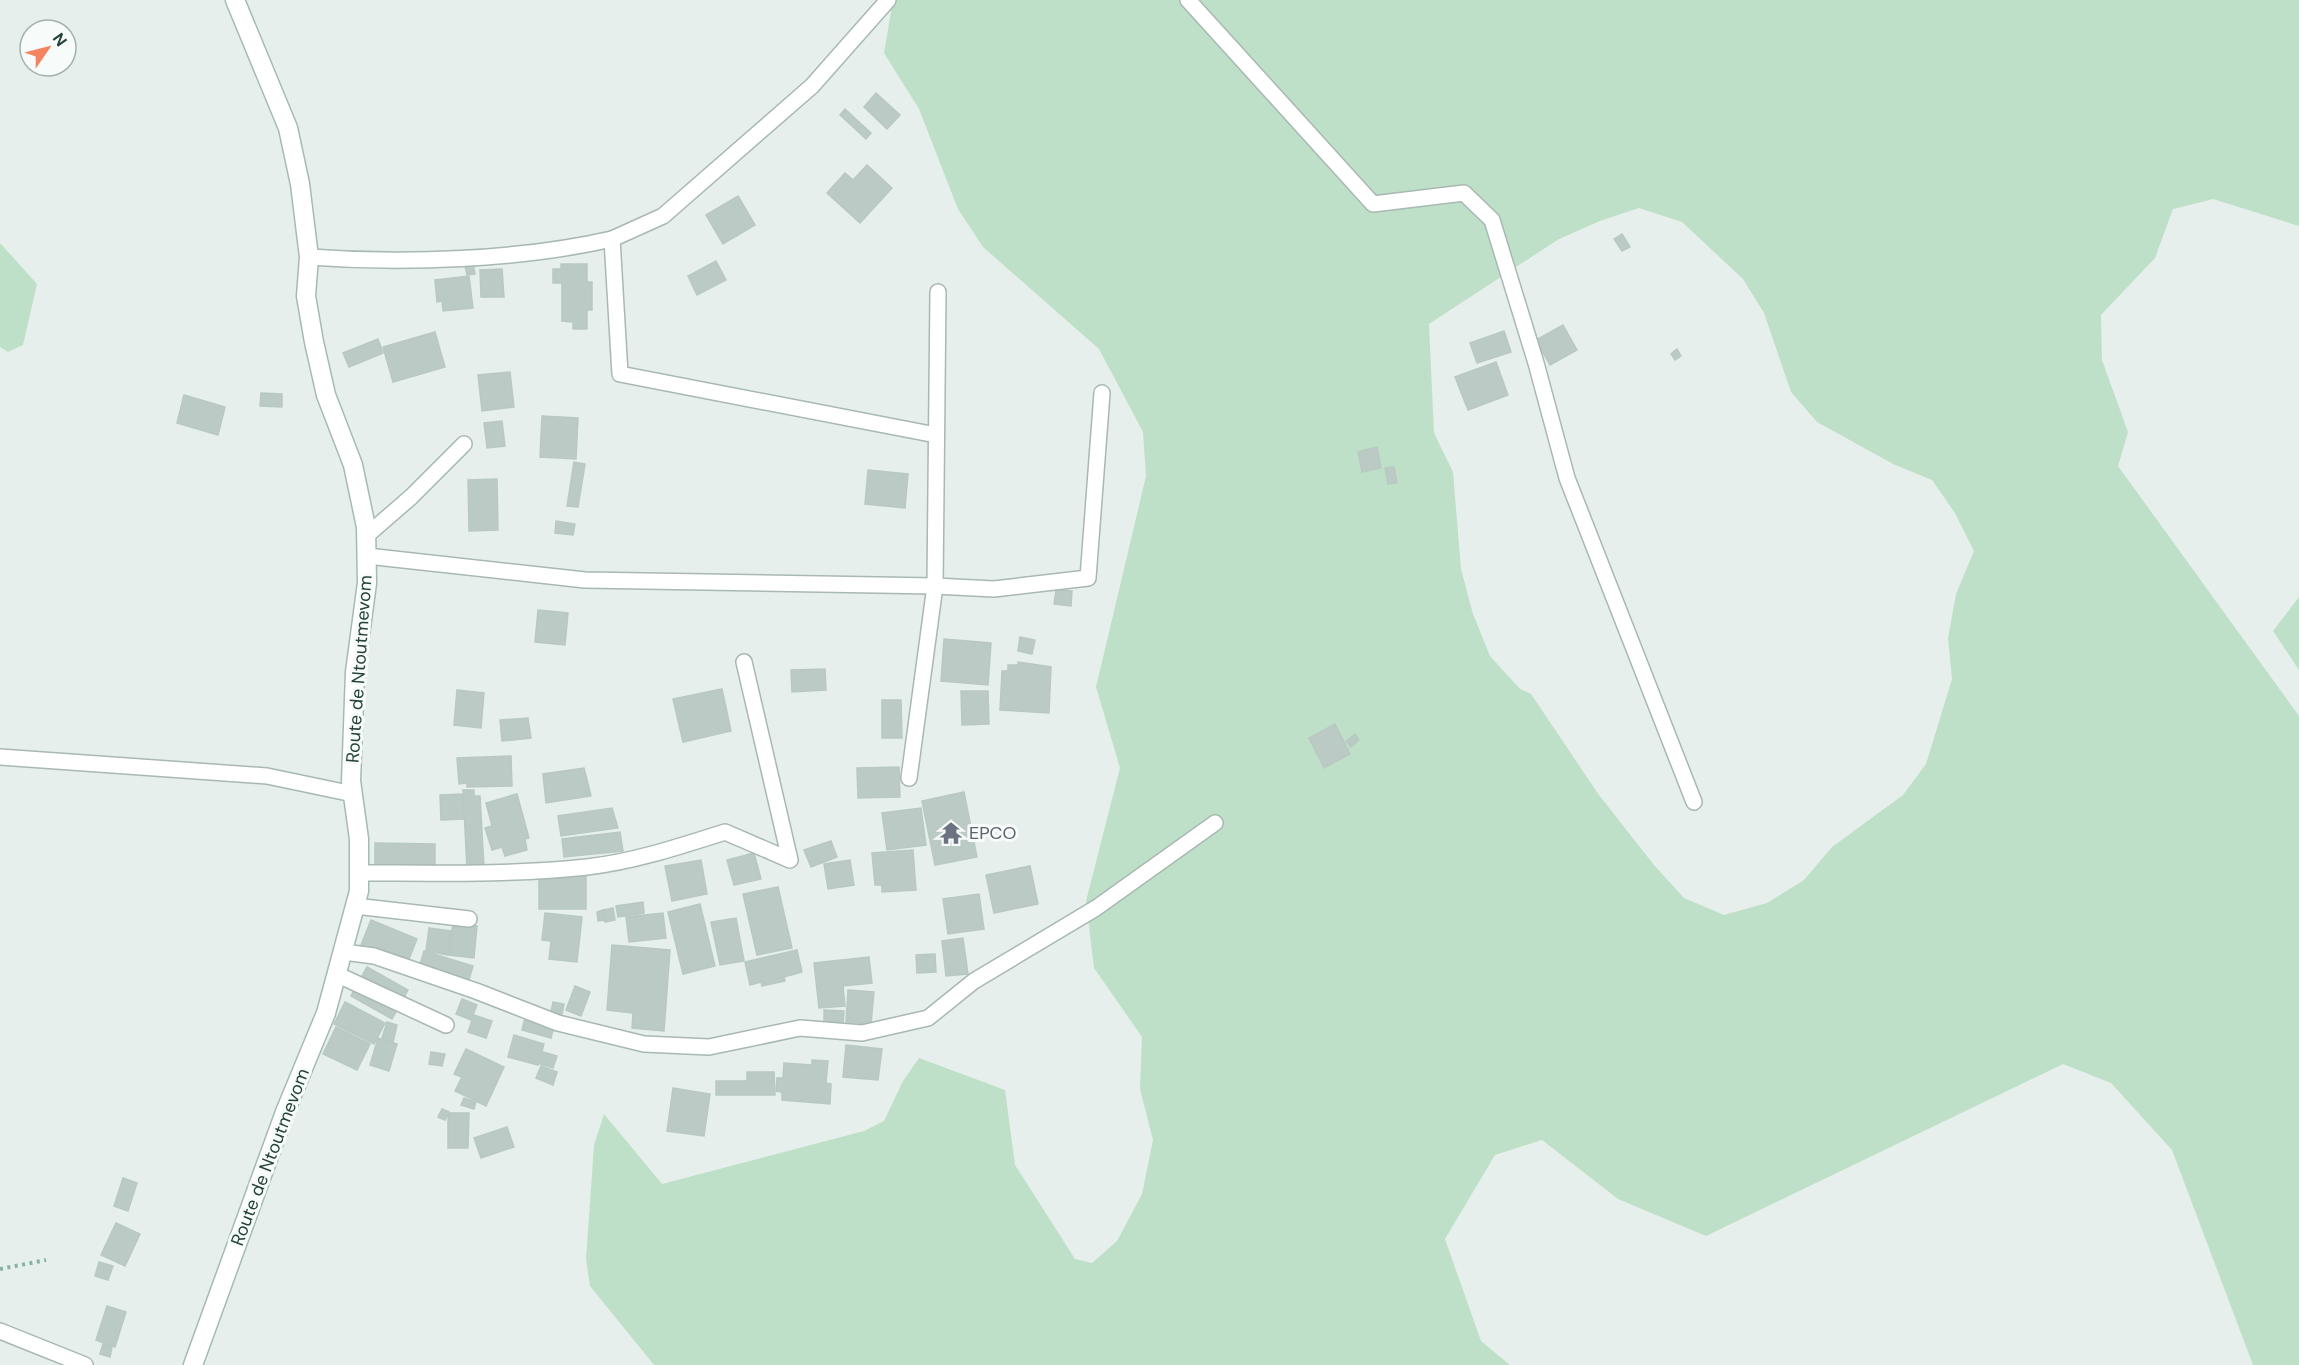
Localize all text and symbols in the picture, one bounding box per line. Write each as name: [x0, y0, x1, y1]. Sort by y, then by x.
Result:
north arrow: [18, 18, 78, 78]
text: N: [48, 29, 72, 50]
street label: Route de Ntoutmevom: [340, 574, 378, 764]
temple icon: EPCO: [938, 820, 964, 846]
place label: EPCO: [969, 821, 1017, 845]
street label: Route de Ntoutmevom: [225, 1065, 315, 1249]

